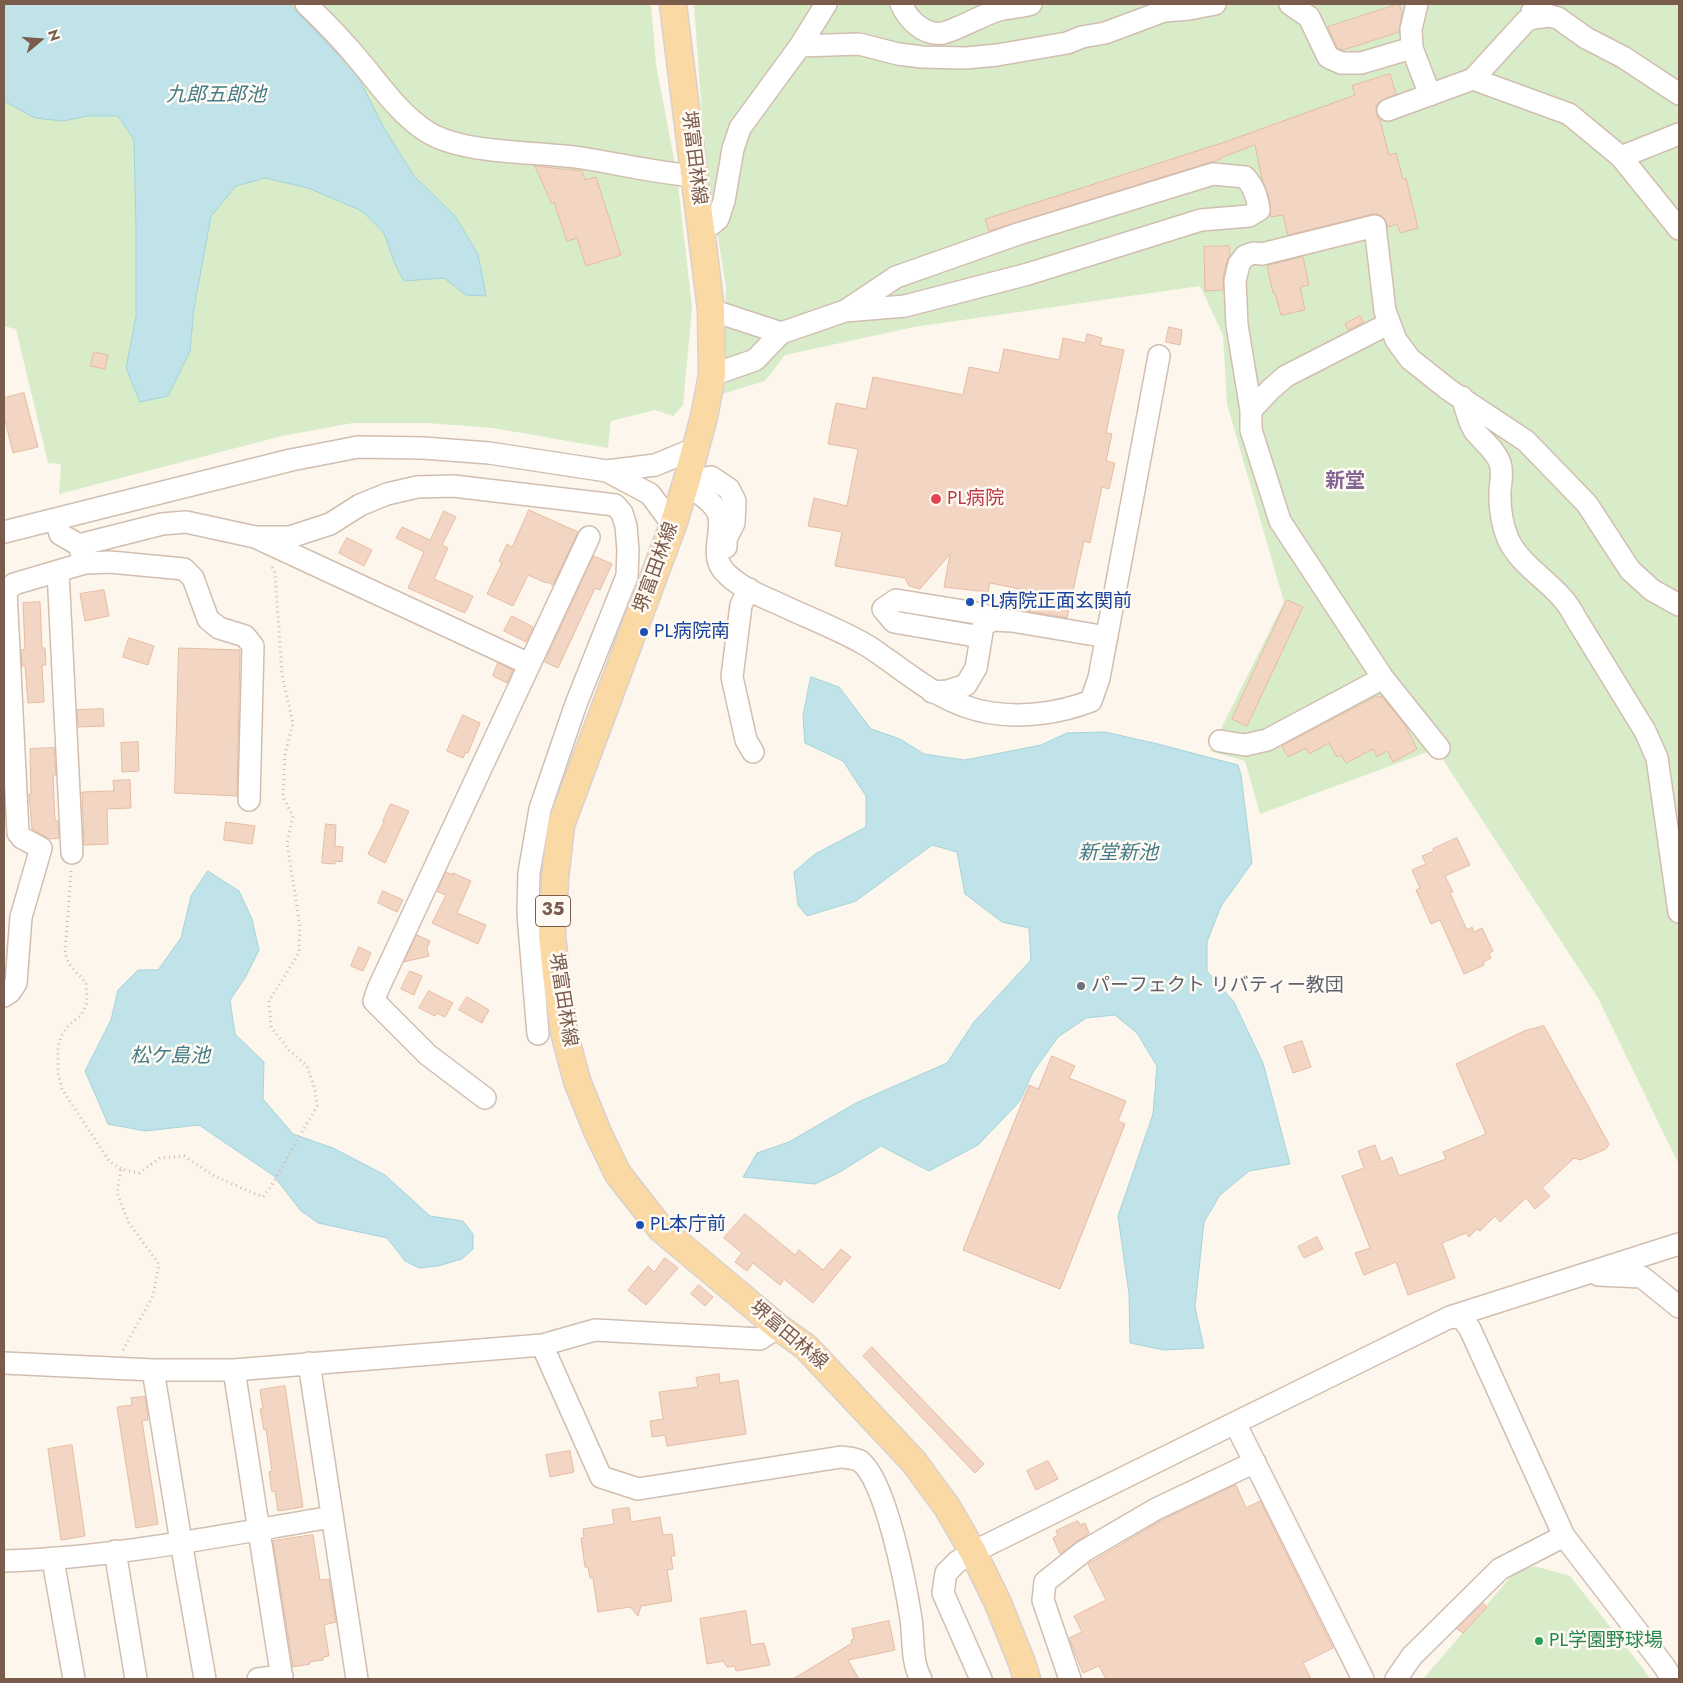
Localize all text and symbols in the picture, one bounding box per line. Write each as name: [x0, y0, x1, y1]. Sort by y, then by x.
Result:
north arrow: [15, 15, 65, 65]
text: N: [43, 27, 65, 44]
water label: 九郎五郎池: [166, 84, 266, 108]
street label: 堺富田林線: [676, 109, 710, 207]
district label: 新堂: [1325, 470, 1365, 494]
place label: PL病院: [947, 488, 1004, 510]
marker: PL病院: [929, 492, 943, 506]
street label: 堺富田林線: [630, 519, 684, 617]
place label: PL病院正面玄関前: [980, 591, 1132, 613]
marker: PL病院正面玄関前: [964, 596, 976, 608]
place label: PL病院南: [654, 621, 730, 643]
marker: PL病院南: [638, 626, 650, 638]
water label: 新堂新池: [1078, 842, 1158, 866]
road number: 35: [536, 896, 570, 926]
street label: 堺富田林線: [543, 951, 581, 1049]
place label: パーフェクト リバティー教団: [1091, 975, 1344, 997]
marker: パーフェクト リバティー教団: [1075, 980, 1087, 992]
water label: 松ケ島池: [130, 1045, 210, 1069]
place label: PL本庁前: [650, 1214, 726, 1236]
marker: PL本庁前: [634, 1219, 646, 1231]
street label: 堺富田林線: [744, 1297, 832, 1375]
place label: PL学園野球場: [1549, 1630, 1663, 1652]
marker: PL学園野球場: [1533, 1635, 1545, 1647]

